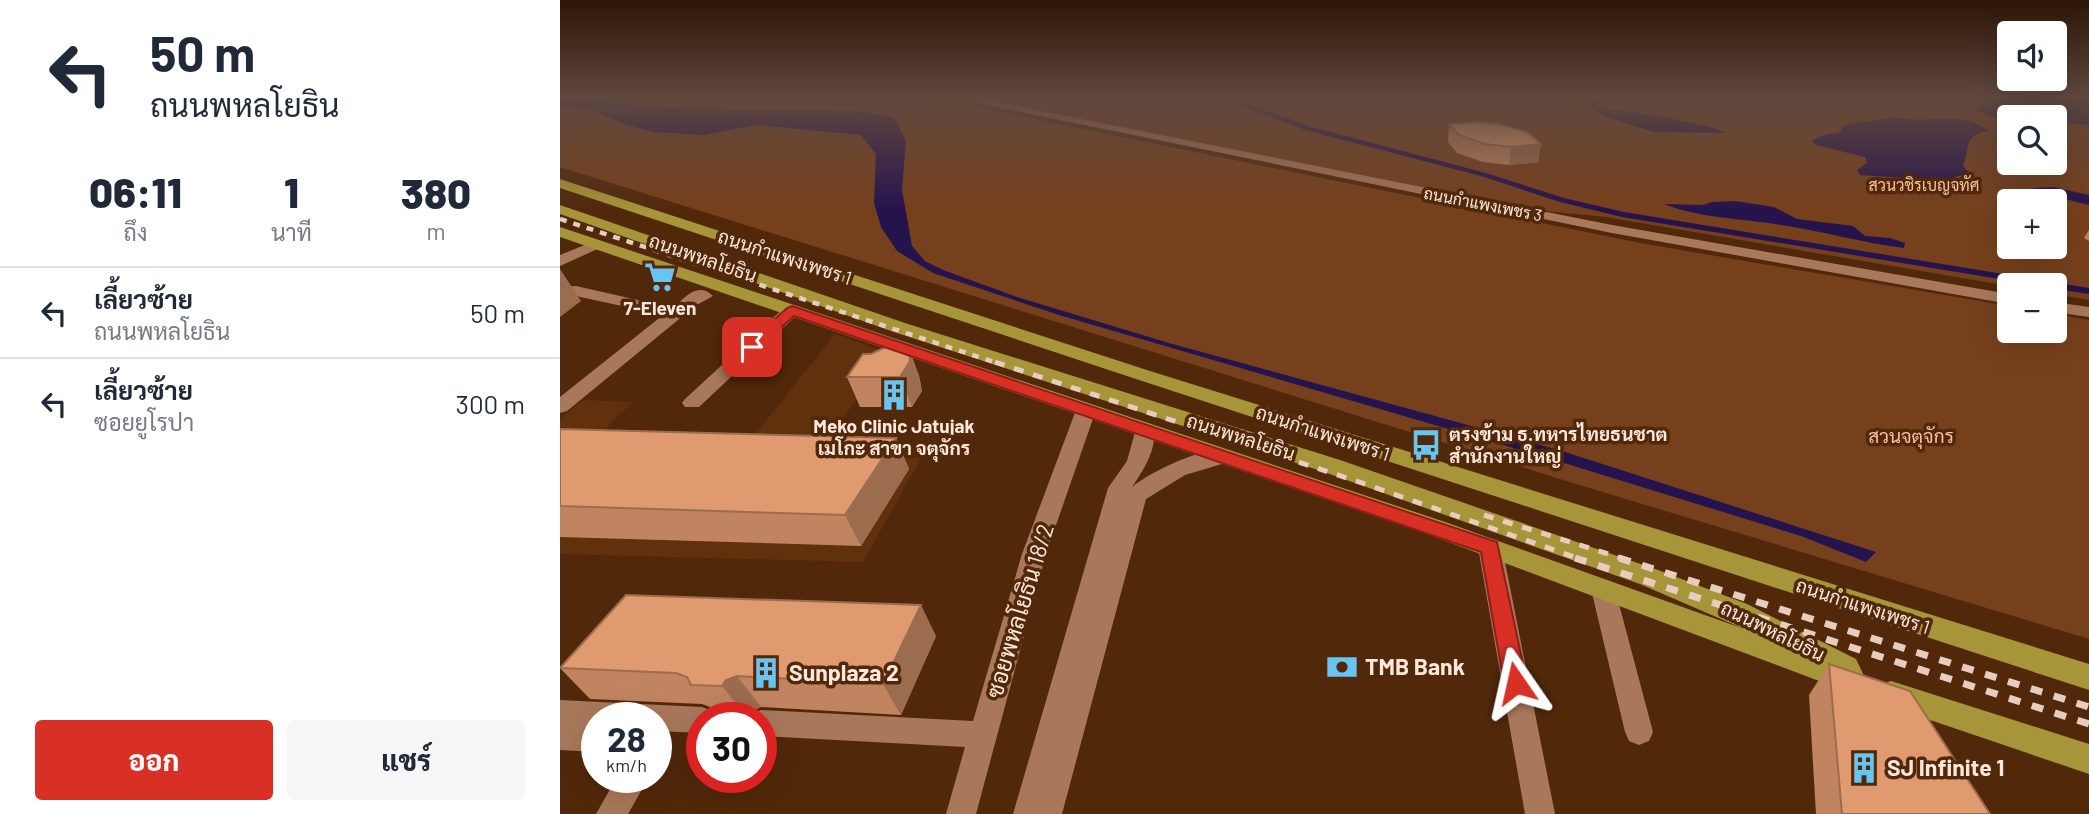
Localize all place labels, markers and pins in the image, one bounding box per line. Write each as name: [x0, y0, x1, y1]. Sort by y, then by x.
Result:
supermarket icon: 7-Eleven: [643, 260, 677, 294]
place label: 7-Eleven: [624, 296, 696, 319]
pin: [722, 317, 782, 377]
building icon: Meko Clinic Jatujak เมโกะ สาขา จตุจักร: [877, 378, 911, 412]
place label: Meko Clinic Jatujak เมโกะ สาขา จตุจักร: [813, 414, 975, 463]
place label: ตรงข้าม ธ.ทหารไทยธนชาต สำนักงานใหญ่: [1449, 422, 1668, 468]
bus stop icon: ตรงข้าม ธ.ทหารไทยธนชาต สำนักงานใหญ่: [1409, 428, 1443, 462]
bank icon: TMB Bank: [1325, 650, 1359, 684]
place label: TMB Bank: [1365, 652, 1465, 680]
building icon: Sunplaza 2: [749, 656, 783, 690]
place label: Sunplaza 2: [789, 658, 899, 686]
building icon: SJ Infinite 1: [1847, 751, 1881, 785]
place label: SJ Infinite 1: [1887, 753, 2004, 781]

